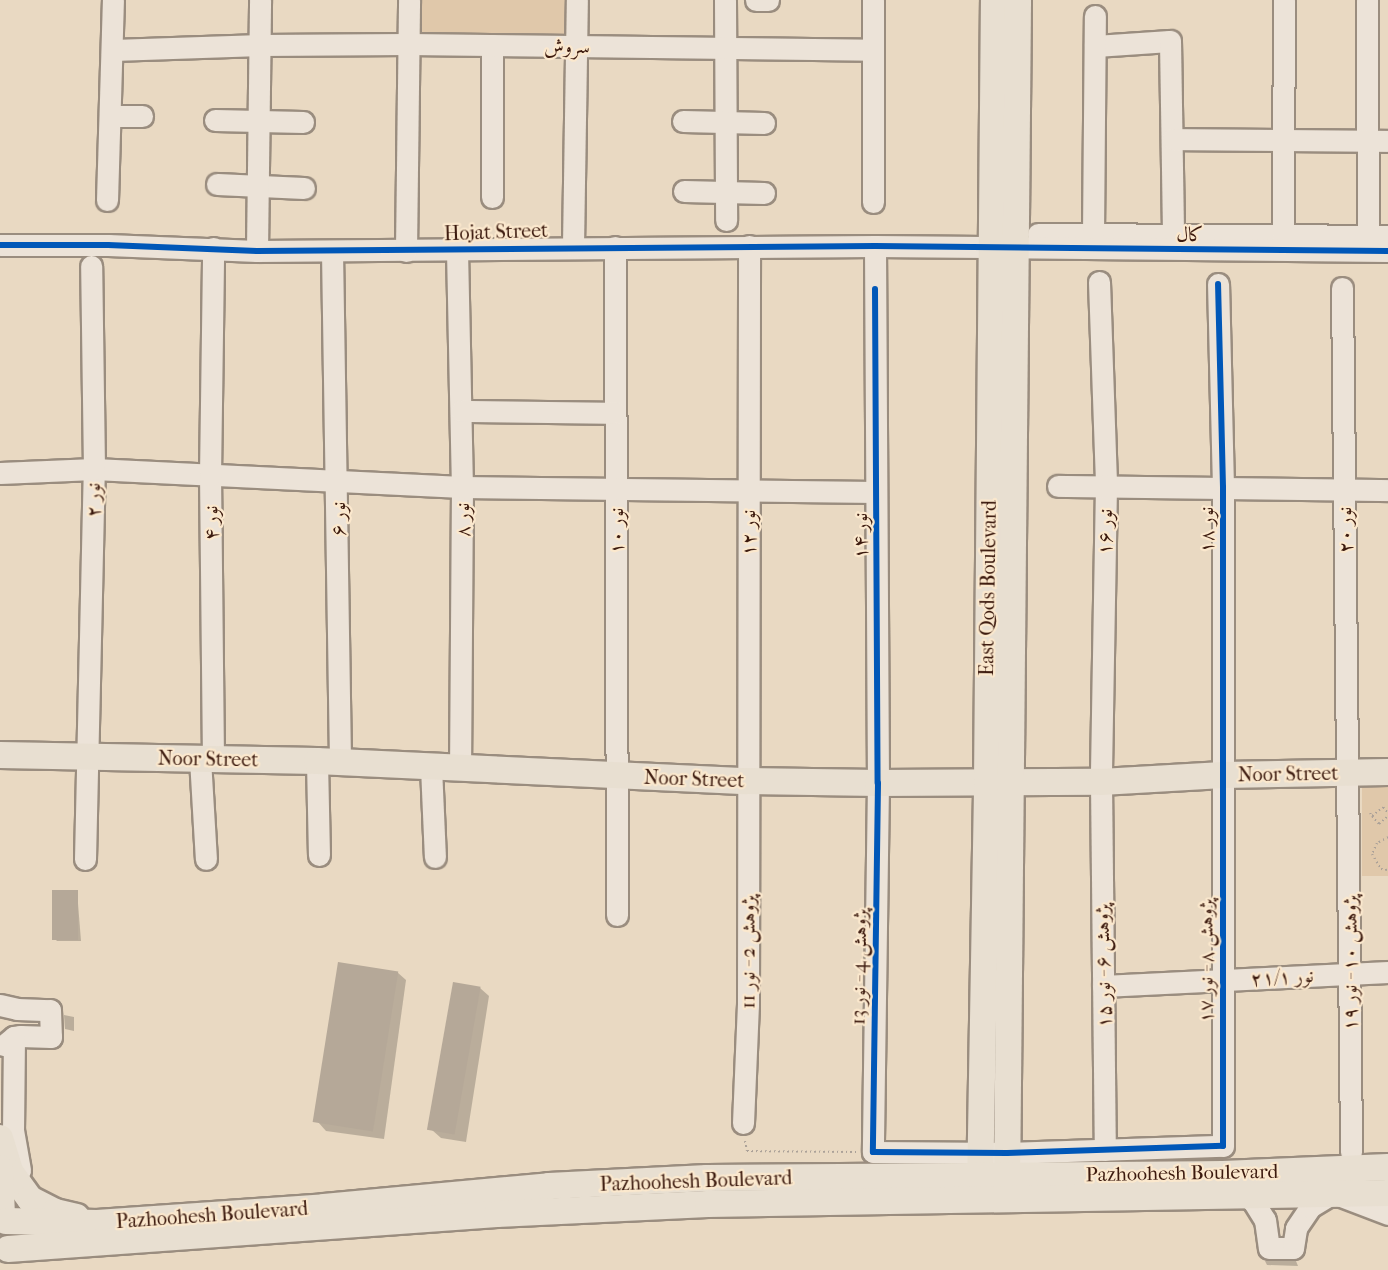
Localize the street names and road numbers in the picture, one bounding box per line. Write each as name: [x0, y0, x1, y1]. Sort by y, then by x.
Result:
street label: سروش: [544, 34, 590, 58]
street label: Hojat Street: [444, 218, 548, 246]
street label: کال: [1176, 222, 1204, 246]
street label: نور ۲: [81, 482, 105, 518]
street label: East Qods Boulevard: [974, 500, 1002, 676]
street label: نور ۶: [326, 502, 350, 536]
street label: نور ۸: [450, 503, 474, 537]
street label: نور ۴: [199, 505, 223, 541]
street label: نور ۱۸: [1194, 507, 1218, 553]
street label: نور ۲۰: [1333, 507, 1357, 553]
street label: نور ۱۰: [604, 508, 628, 554]
street label: نور ۱۶: [1093, 509, 1117, 555]
street label: نور ۱۲: [736, 510, 760, 556]
street label: نور ۱۴: [848, 513, 872, 559]
street label: Noor Street: [158, 746, 258, 772]
street label: Noor Street: [1238, 761, 1338, 787]
street label: Noor Street: [643, 765, 745, 793]
street label: پژوهش 2 - نور 11: [736, 895, 760, 1009]
street label: پژوهش ۱۰ - نور ۱۹: [1338, 895, 1362, 1031]
street label: پژوهش ۸ - نور ۱۷: [1194, 899, 1218, 1023]
street label: پژوهش ۶ - نور ۱۵: [1090, 904, 1116, 1028]
street label: پژوهش 4 - نور 13: [846, 909, 872, 1025]
street label: نور ۲۱/۱: [1250, 963, 1314, 991]
street label: Pazhoohesh Boulevard: [1085, 1159, 1279, 1187]
street label: Pazhoohesh Boulevard: [599, 1166, 793, 1196]
street label: Pazhoohesh Boulevard: [115, 1196, 309, 1234]

